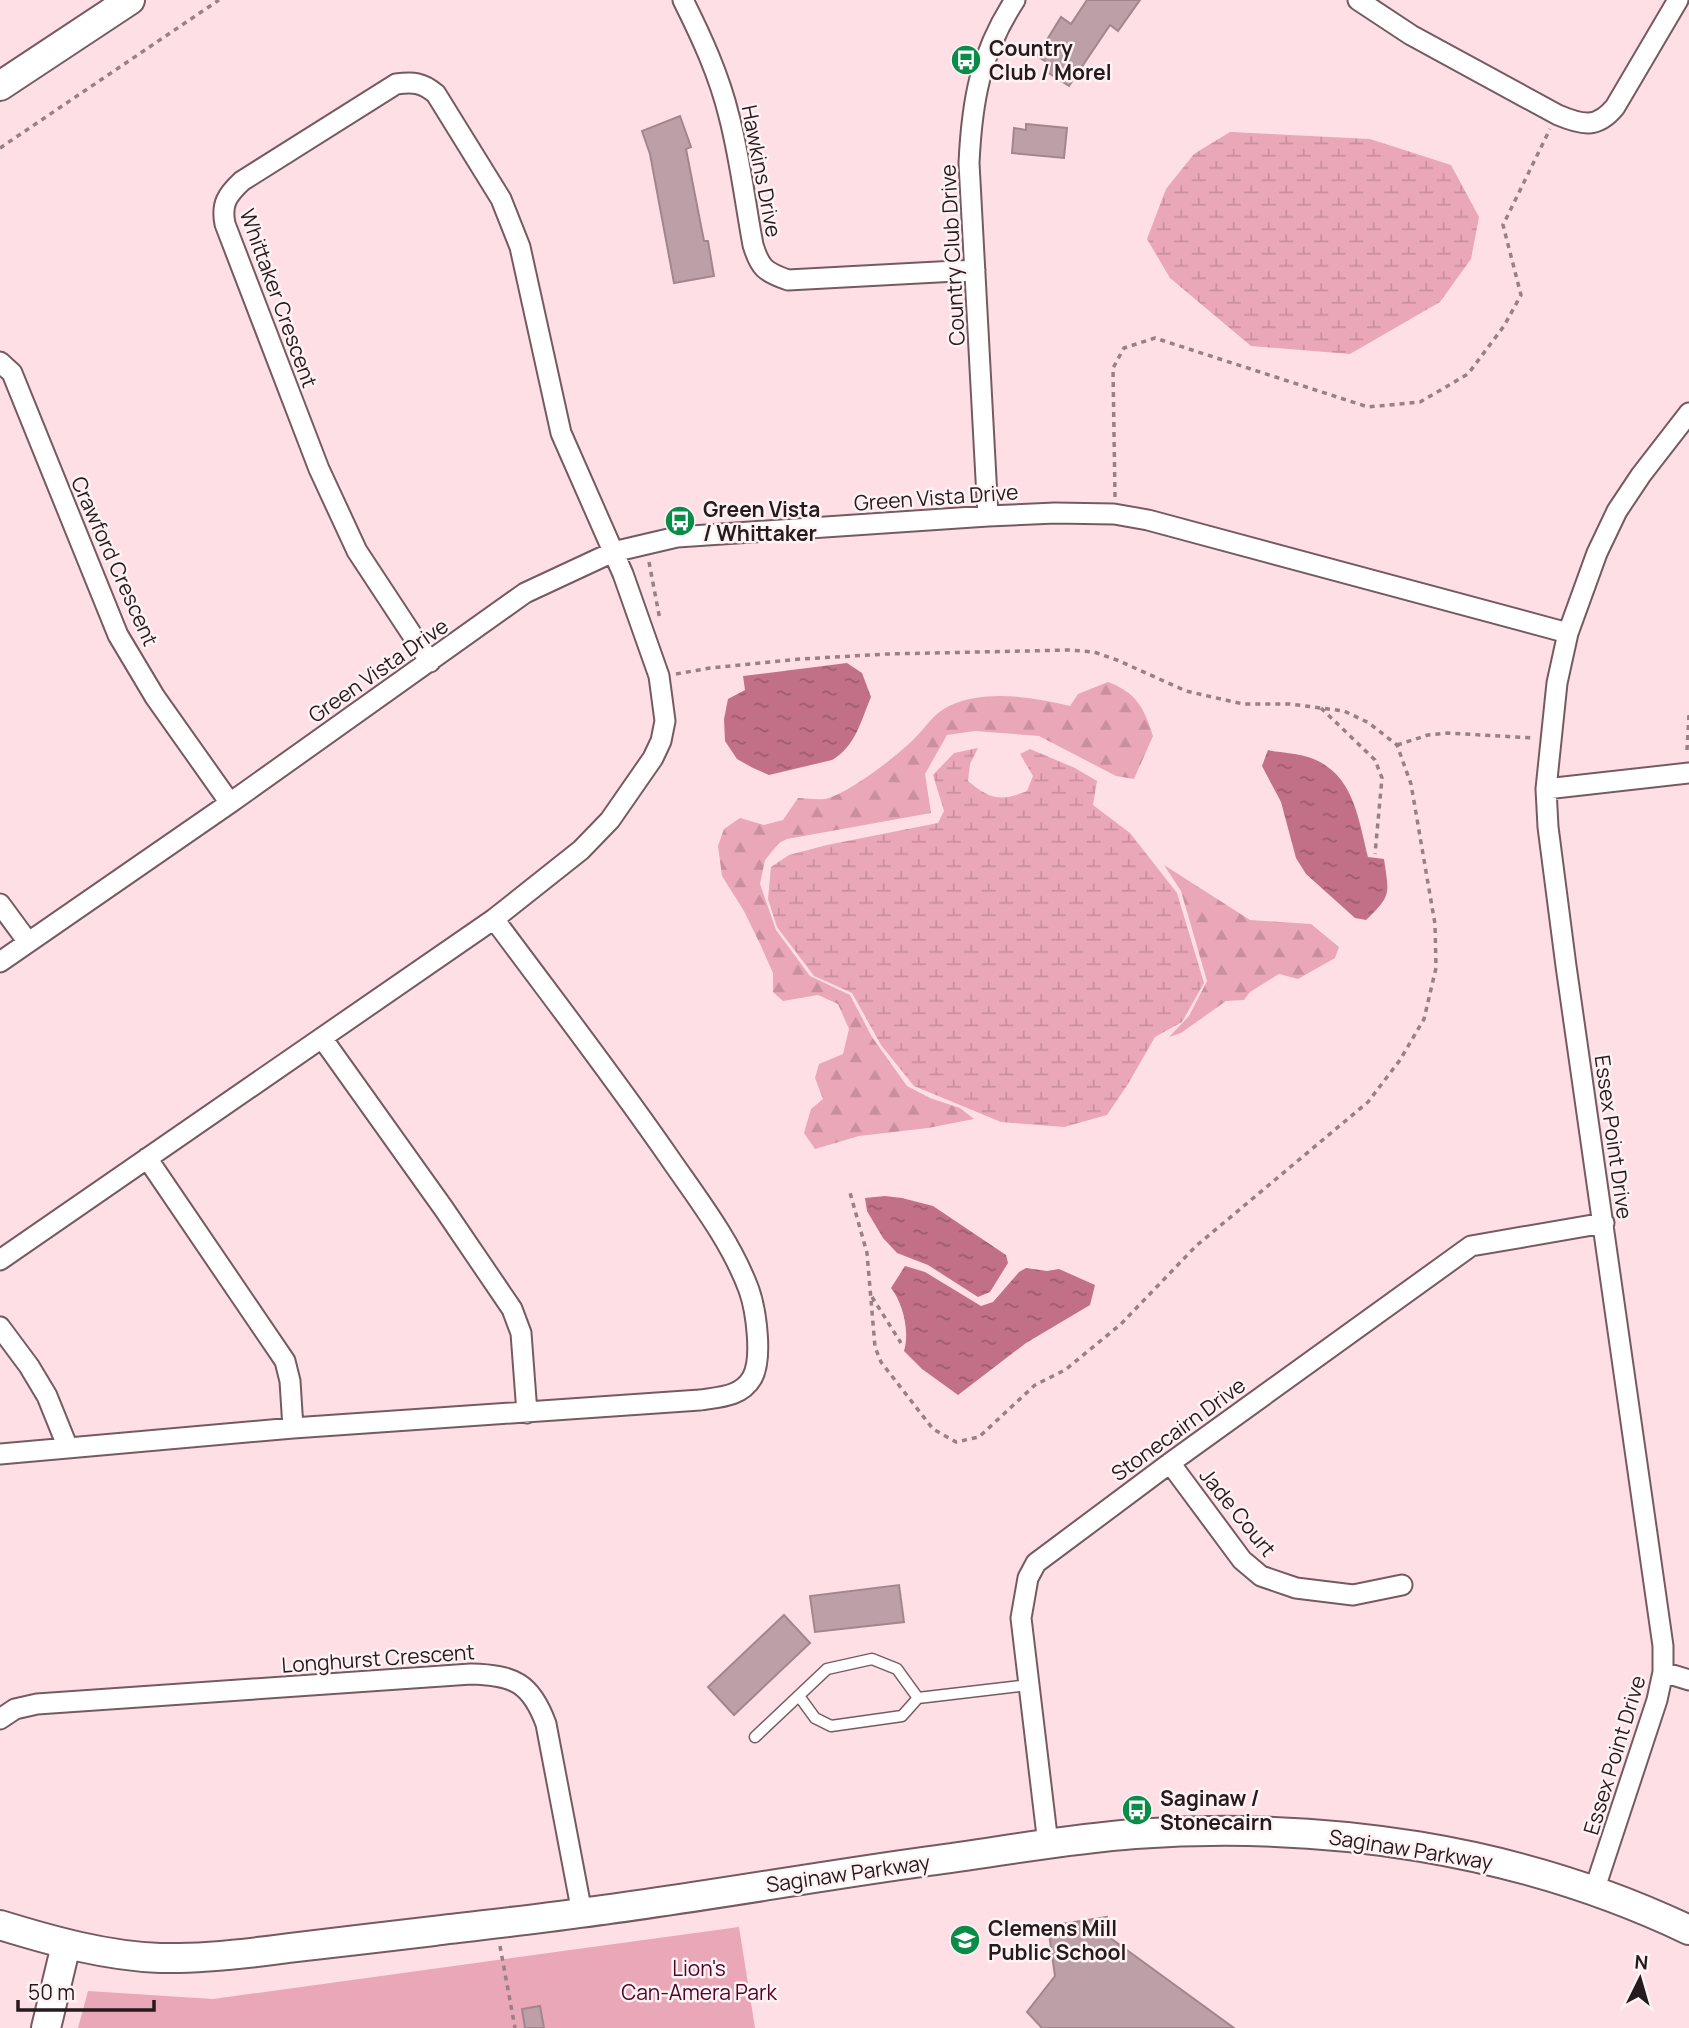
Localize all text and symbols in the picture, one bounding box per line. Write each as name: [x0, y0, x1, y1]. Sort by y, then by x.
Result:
place label: Country Club / Morel: [989, 34, 1112, 86]
bus stop icon: Country Club / Morel: [949, 43, 983, 77]
street label: Hawkins Drive: [735, 103, 789, 239]
street label: Country Club Drive: [933, 164, 971, 346]
street label: Whittaker Crescent: [234, 205, 324, 391]
street label: Crawford Crescent: [65, 472, 165, 650]
street label: Green Vista Drive: [853, 477, 1019, 517]
place label: Green Vista / Whittaker: [703, 495, 820, 547]
bus stop icon: Green Vista / Whittaker: [663, 504, 697, 538]
street label: Green Vista Drive: [303, 611, 453, 729]
street label: Essex Point Drive: [1589, 1053, 1639, 1221]
street label: Stonecairn Drive: [1105, 1371, 1251, 1487]
street label: Jade Court: [1194, 1462, 1282, 1562]
street label: Longhurst Crescent: [280, 1637, 476, 1679]
street label: Essex Point Drive: [1576, 1672, 1652, 1838]
place label: Saginaw / Stonecairn: [1160, 1784, 1272, 1836]
bus stop icon: Saginaw / Stonecairn: [1120, 1793, 1154, 1827]
street label: Saginaw Parkway: [1327, 1822, 1495, 1876]
street label: Saginaw Parkway: [764, 1848, 932, 1898]
place label: Clemens Mill Public School: [988, 1914, 1126, 1966]
school or university icon: Clemens Mill Public School: [948, 1923, 982, 1957]
north arrow: [1605, 1944, 1675, 2014]
text: N: [1634, 1949, 1649, 1976]
park label: Lion's Can-Amera Park: [621, 1954, 777, 2006]
scale bar: [18, 1968, 154, 2012]
text: 50 m: [28, 1978, 75, 2006]

